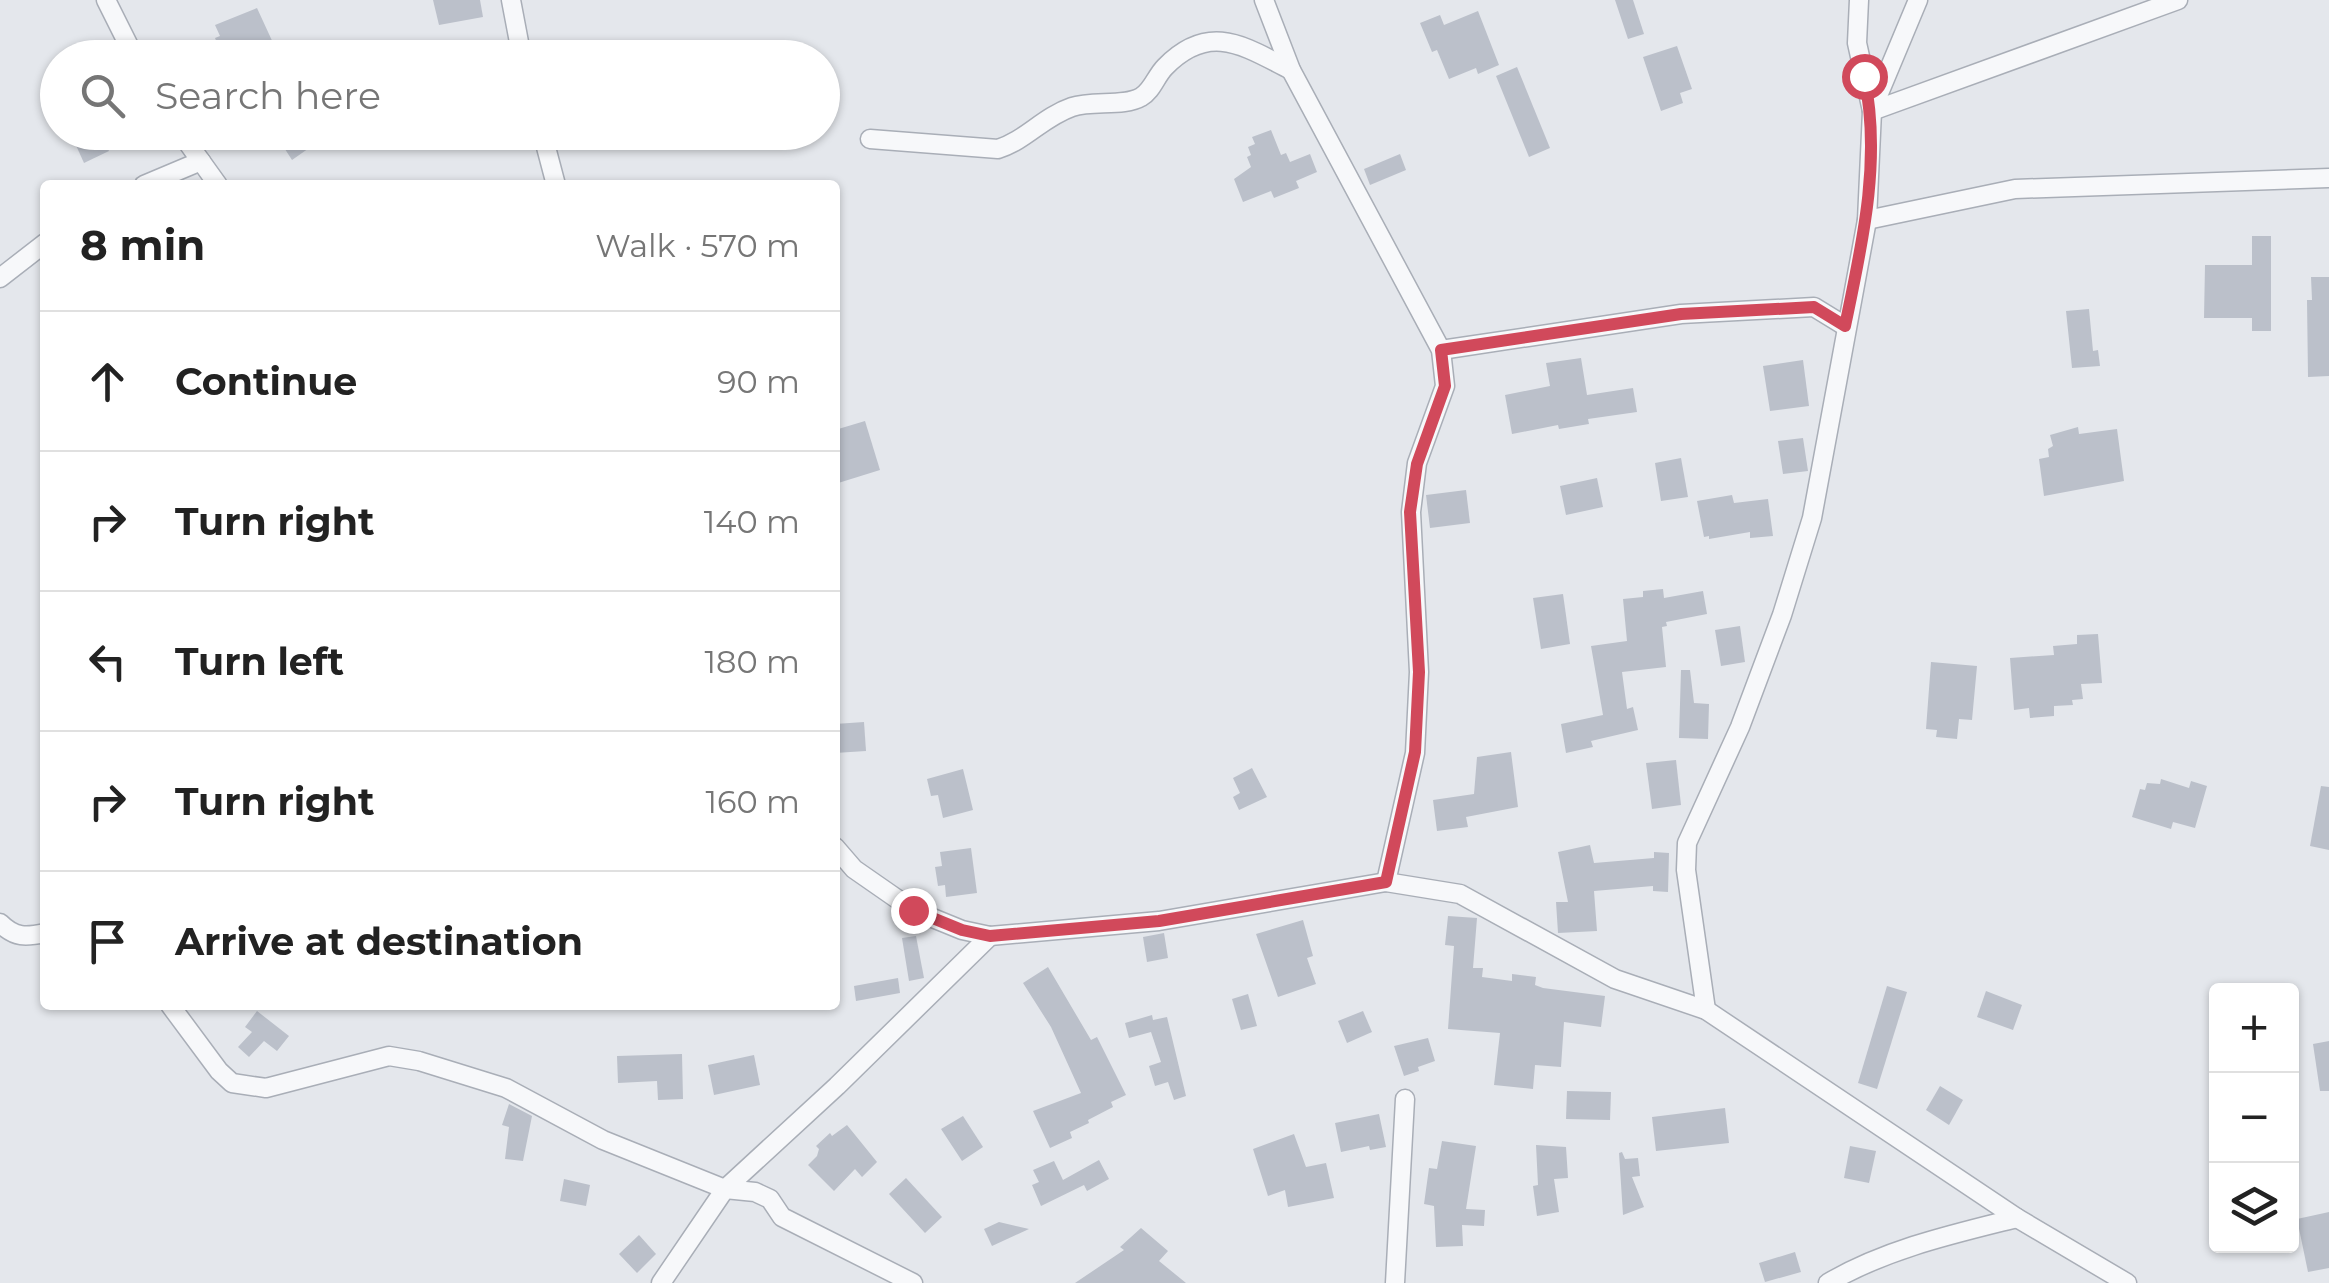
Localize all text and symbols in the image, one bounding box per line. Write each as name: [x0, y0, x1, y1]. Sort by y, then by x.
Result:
search box: [40, 40, 840, 150]
route start: [1842, 54, 1888, 100]
icon: search: [75, 68, 130, 123]
text: Search here: [155, 72, 381, 119]
text: 8 min: [80, 219, 205, 271]
text: Walk · 570 m: [595, 226, 800, 265]
icon: ahead: [80, 354, 135, 409]
text: Continue: [175, 358, 357, 405]
text: 90 m: [717, 362, 800, 401]
icon: right: [80, 494, 135, 549]
text: Turn right: [175, 498, 374, 545]
text: 140 m: [704, 502, 800, 541]
icon: left: [80, 634, 135, 689]
text: Turn left: [175, 638, 344, 685]
text: 180 m: [705, 642, 800, 681]
icon: right: [80, 774, 135, 829]
text: Turn right: [175, 778, 374, 825]
text: 160 m: [705, 782, 800, 821]
route end: [891, 888, 937, 934]
icon: arrive: [80, 914, 135, 969]
text: Arrive at destination: [175, 918, 583, 965]
map controls: [2209, 983, 2299, 1253]
button: +: [2209, 983, 2299, 1073]
button: −: [2209, 1073, 2299, 1163]
button: layers: [2209, 1163, 2299, 1253]

